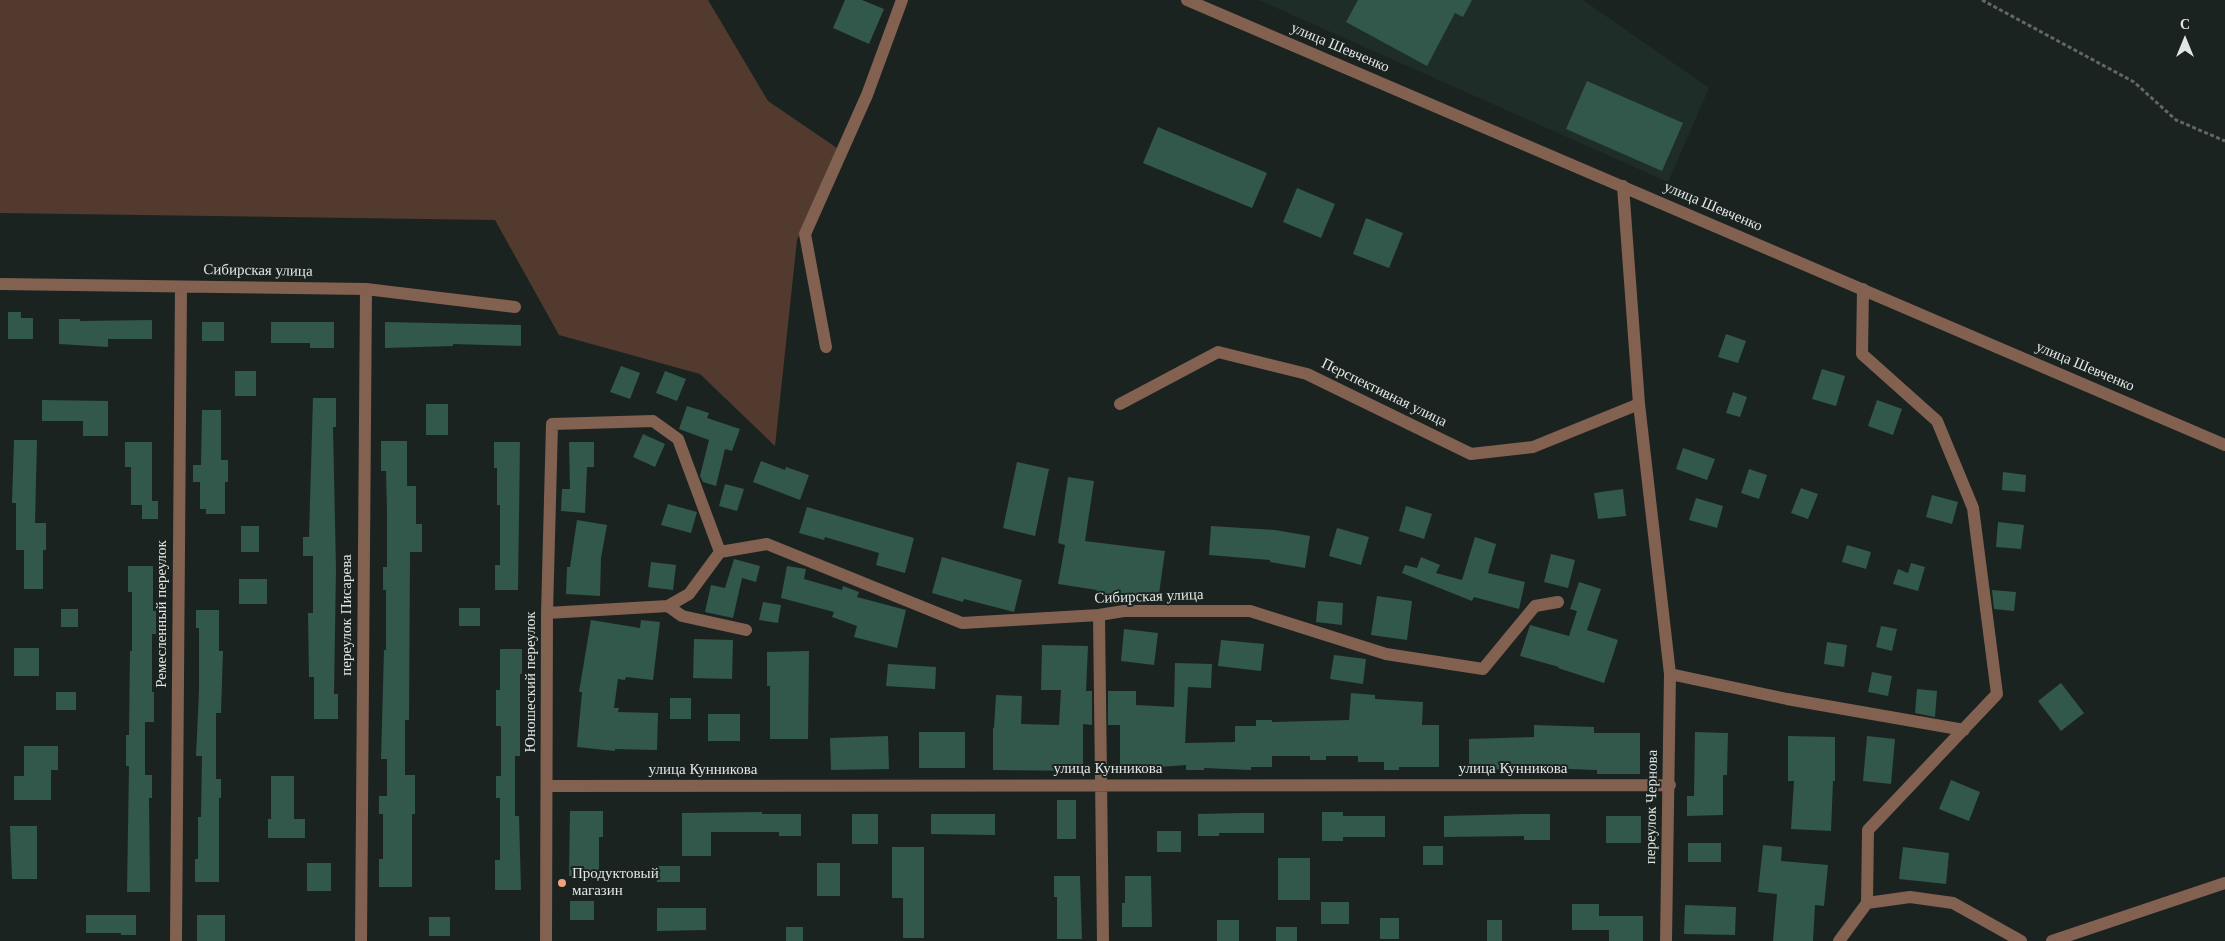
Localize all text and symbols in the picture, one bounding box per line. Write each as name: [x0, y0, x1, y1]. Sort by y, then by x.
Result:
north arrow: [2160, 15, 2210, 65]
text: С: [2180, 17, 2190, 32]
street label: улица Шевченко: [1288, 19, 1392, 77]
street label: улица Шевченко: [1661, 178, 1765, 236]
street label: Сибирская улица: [203, 261, 313, 281]
street label: улица Шевченко: [2033, 338, 2137, 396]
street label: Перспективная улица: [1318, 355, 1450, 431]
street label: Ремесленный переулок: [153, 540, 171, 688]
street label: переулок Писарева: [338, 554, 356, 676]
street label: Сибирская улица: [1094, 586, 1204, 608]
street label: Юношеский переулок: [522, 612, 540, 752]
street label: переулок Чернова: [1642, 750, 1662, 864]
street label: улица Кунникова: [1054, 760, 1162, 778]
street label: улица Кунникова: [1459, 760, 1567, 778]
street label: улица Кунникова: [649, 761, 757, 779]
place label: Продуктовый магазин: [572, 865, 659, 900]
marker: Продуктовый магазин: [556, 877, 568, 889]

